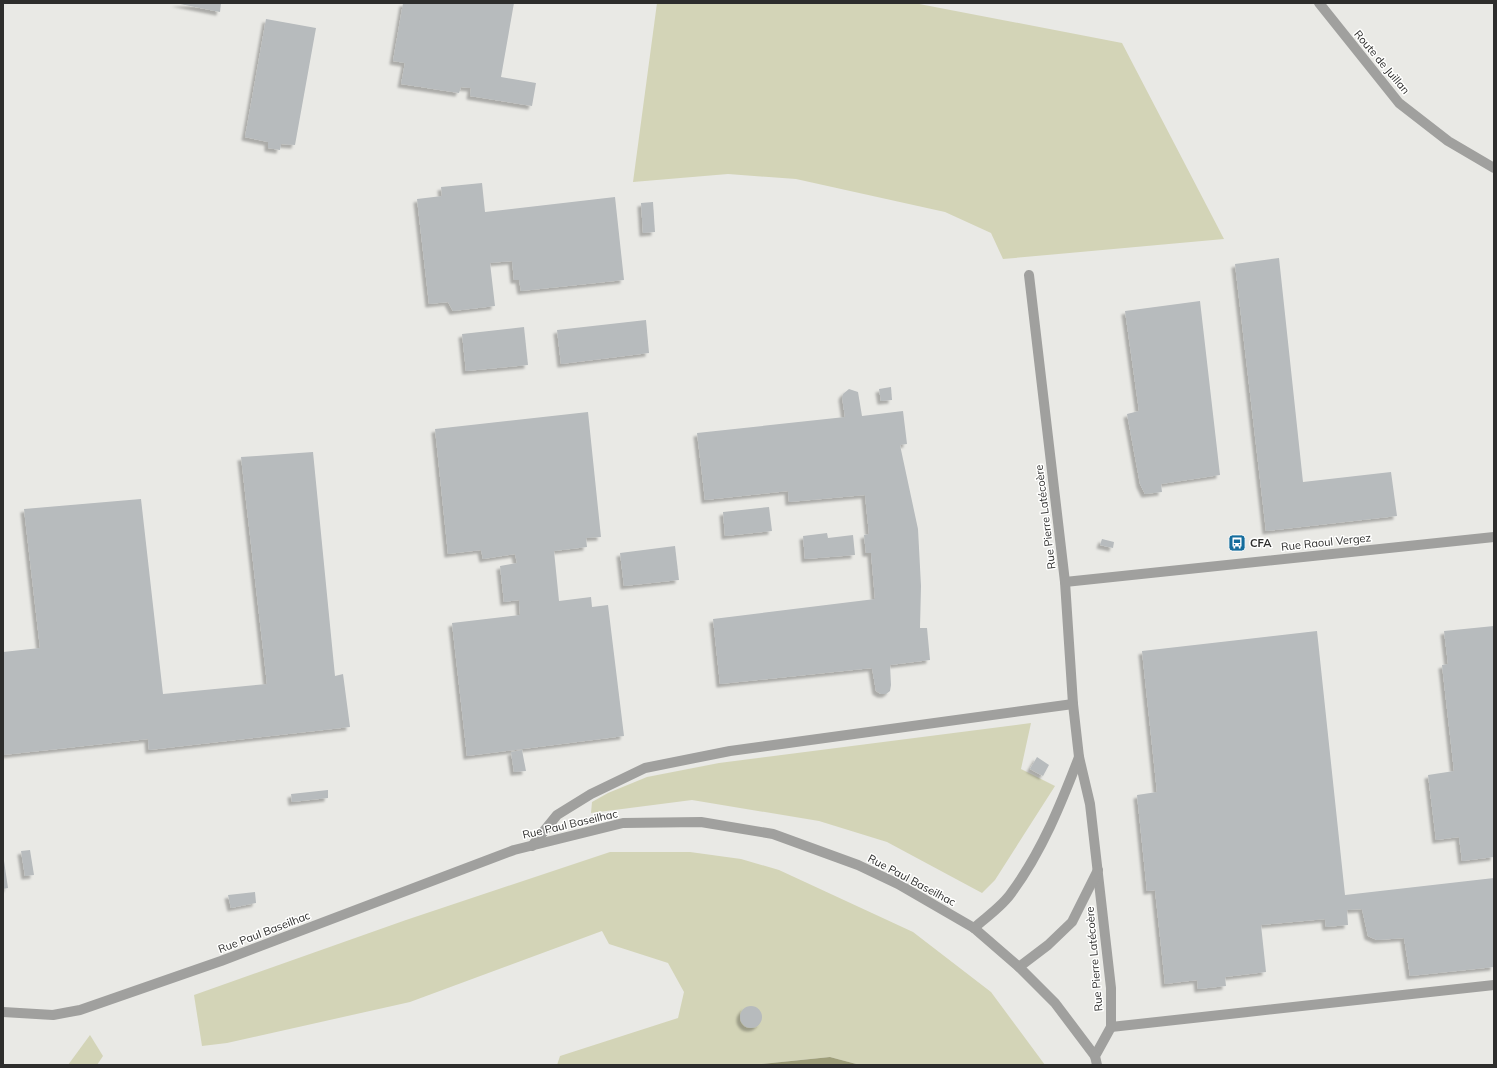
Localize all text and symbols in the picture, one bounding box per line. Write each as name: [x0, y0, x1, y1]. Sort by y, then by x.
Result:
street label: Route de Juillan: [1351, 27, 1413, 97]
street label: Rue Pierre Latécoère: [1032, 464, 1058, 570]
street label: Rue Raoul Vergez: [1280, 530, 1372, 554]
bus stop icon: CFA: [1227, 533, 1247, 553]
place label: CFA: [1250, 536, 1272, 550]
street label: Rue Paul Baseilhac: [521, 806, 620, 842]
street label: Rue Paul Baseilhac: [866, 851, 959, 909]
street label: Rue Pierre Latécoère: [1082, 906, 1106, 1012]
street label: Rue Paul Baseilhac: [216, 908, 312, 956]

